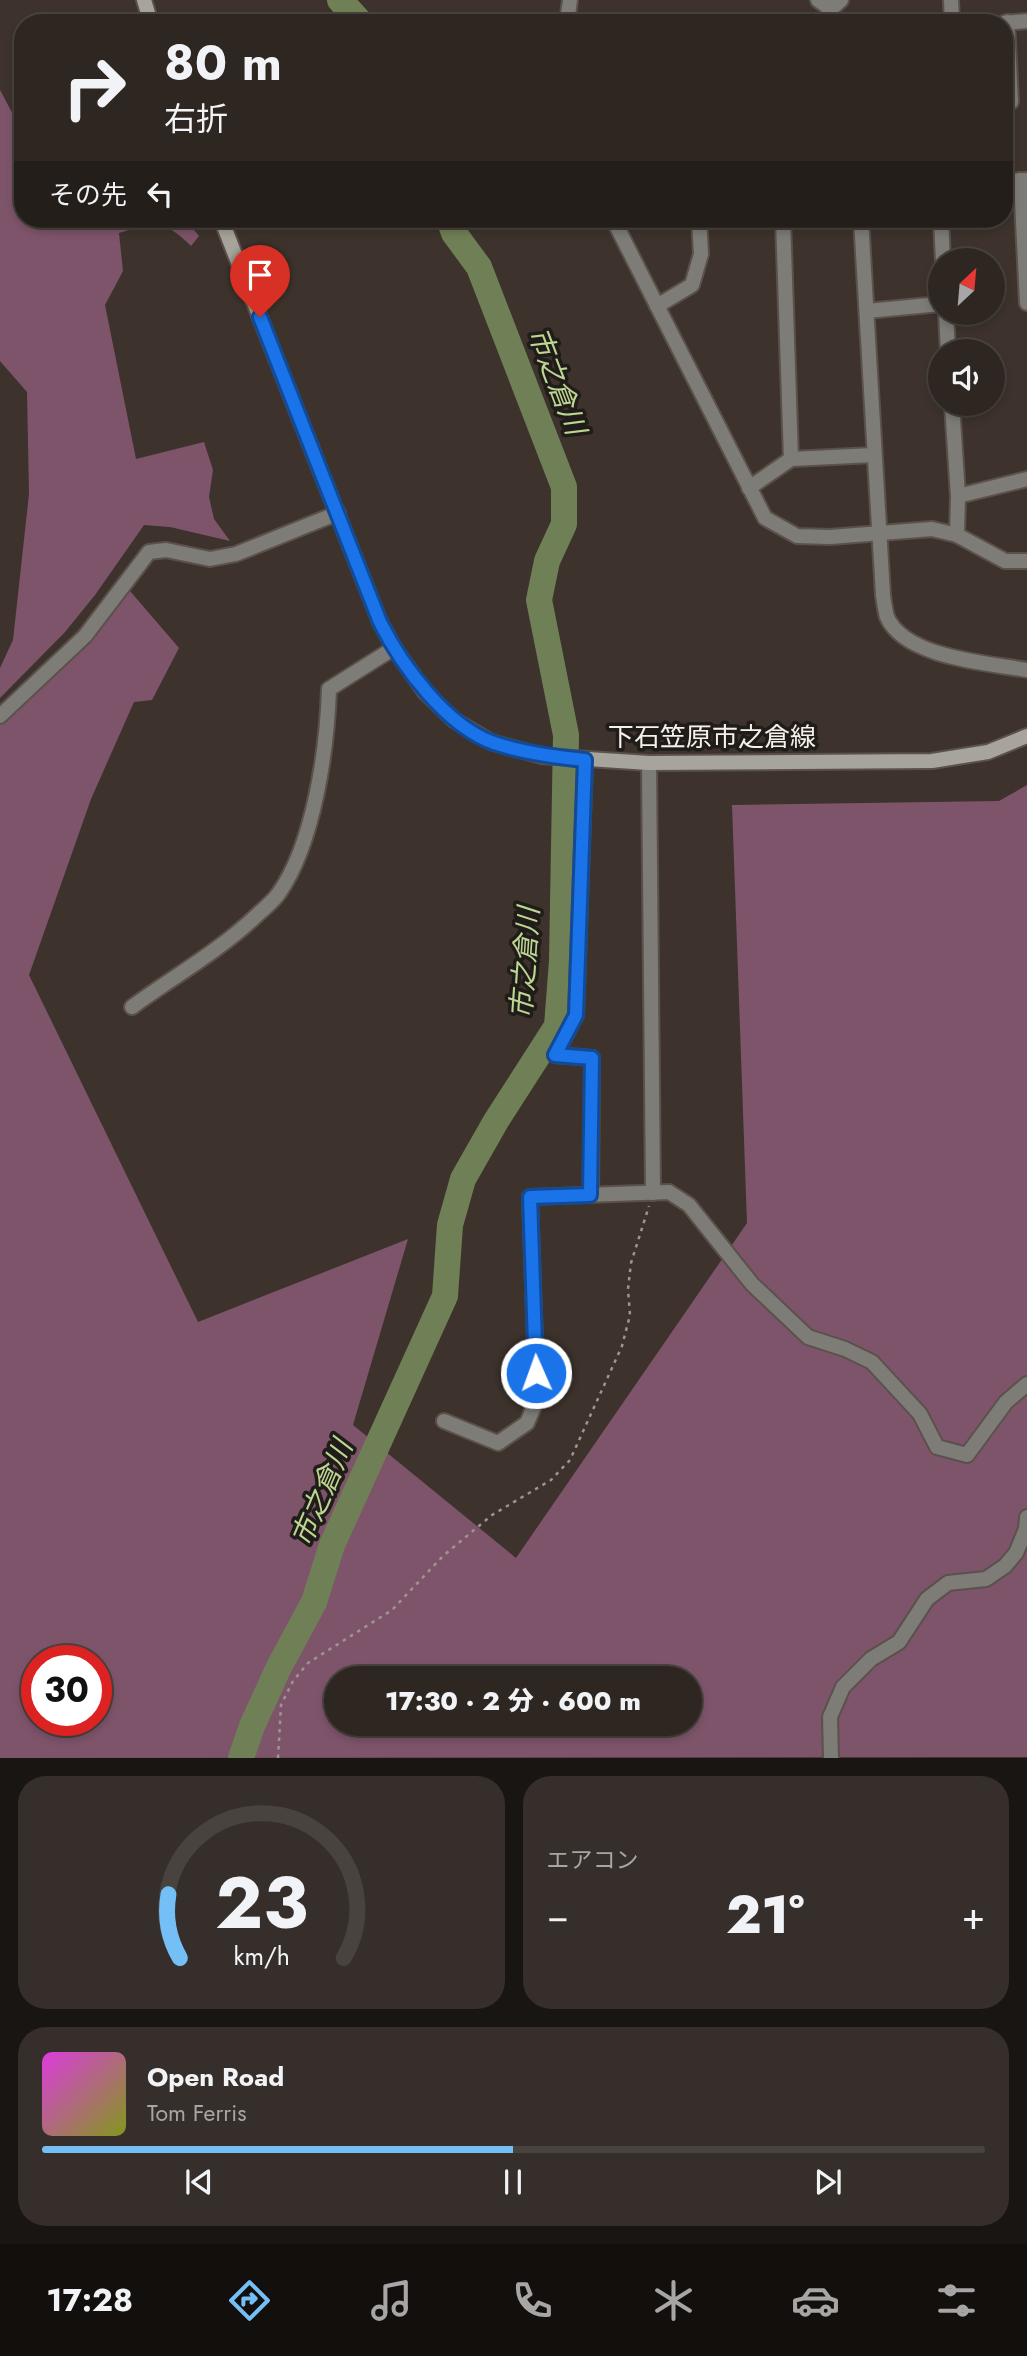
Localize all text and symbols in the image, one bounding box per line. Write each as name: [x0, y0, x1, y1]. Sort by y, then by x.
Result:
text: 80 m: [164, 28, 282, 98]
icon: right: [49, 42, 140, 133]
text: 右折: [164, 96, 228, 142]
icon: left: [141, 175, 179, 213]
text: その先: [49, 176, 127, 214]
pin: [230, 245, 290, 317]
north arrow: [928, 248, 1004, 326]
map controls: [928, 248, 1005, 416]
icon: arrive: [241, 256, 279, 294]
water label: 市之倉川: [518, 321, 597, 443]
button: sound: [928, 339, 1005, 416]
street label: 下石笠原市之倉線: [608, 718, 816, 756]
water label: 市之倉川: [501, 903, 550, 1020]
position arrow: [499, 1336, 573, 1410]
water label: 市之倉川: [281, 1431, 364, 1553]
speed limit sign: 30: [21, 1645, 112, 1736]
text: 17:30 · 2 分 · 600 m: [385, 1682, 641, 1720]
text: エアコン: [547, 1843, 639, 1877]
text: 23: [215, 1851, 308, 1956]
text: 21°: [726, 1877, 805, 1953]
text: −: [547, 1888, 569, 1943]
text: +: [962, 1888, 985, 1943]
text: km/h: [233, 1938, 290, 1974]
text: Open Road: [147, 2058, 284, 2096]
text: Tom Ferris: [147, 2096, 246, 2130]
icon: previous: [180, 2163, 218, 2201]
icon: pause: [494, 2163, 532, 2201]
icon: next: [809, 2163, 847, 2201]
icon: directions: [225, 2276, 274, 2325]
icon: music: [367, 2276, 416, 2325]
icon: phone: [508, 2276, 557, 2325]
icon: climate: [649, 2276, 698, 2325]
icon: car: [791, 2276, 840, 2325]
icon: filters: [932, 2276, 981, 2325]
text: 17:28: [46, 2277, 133, 2323]

